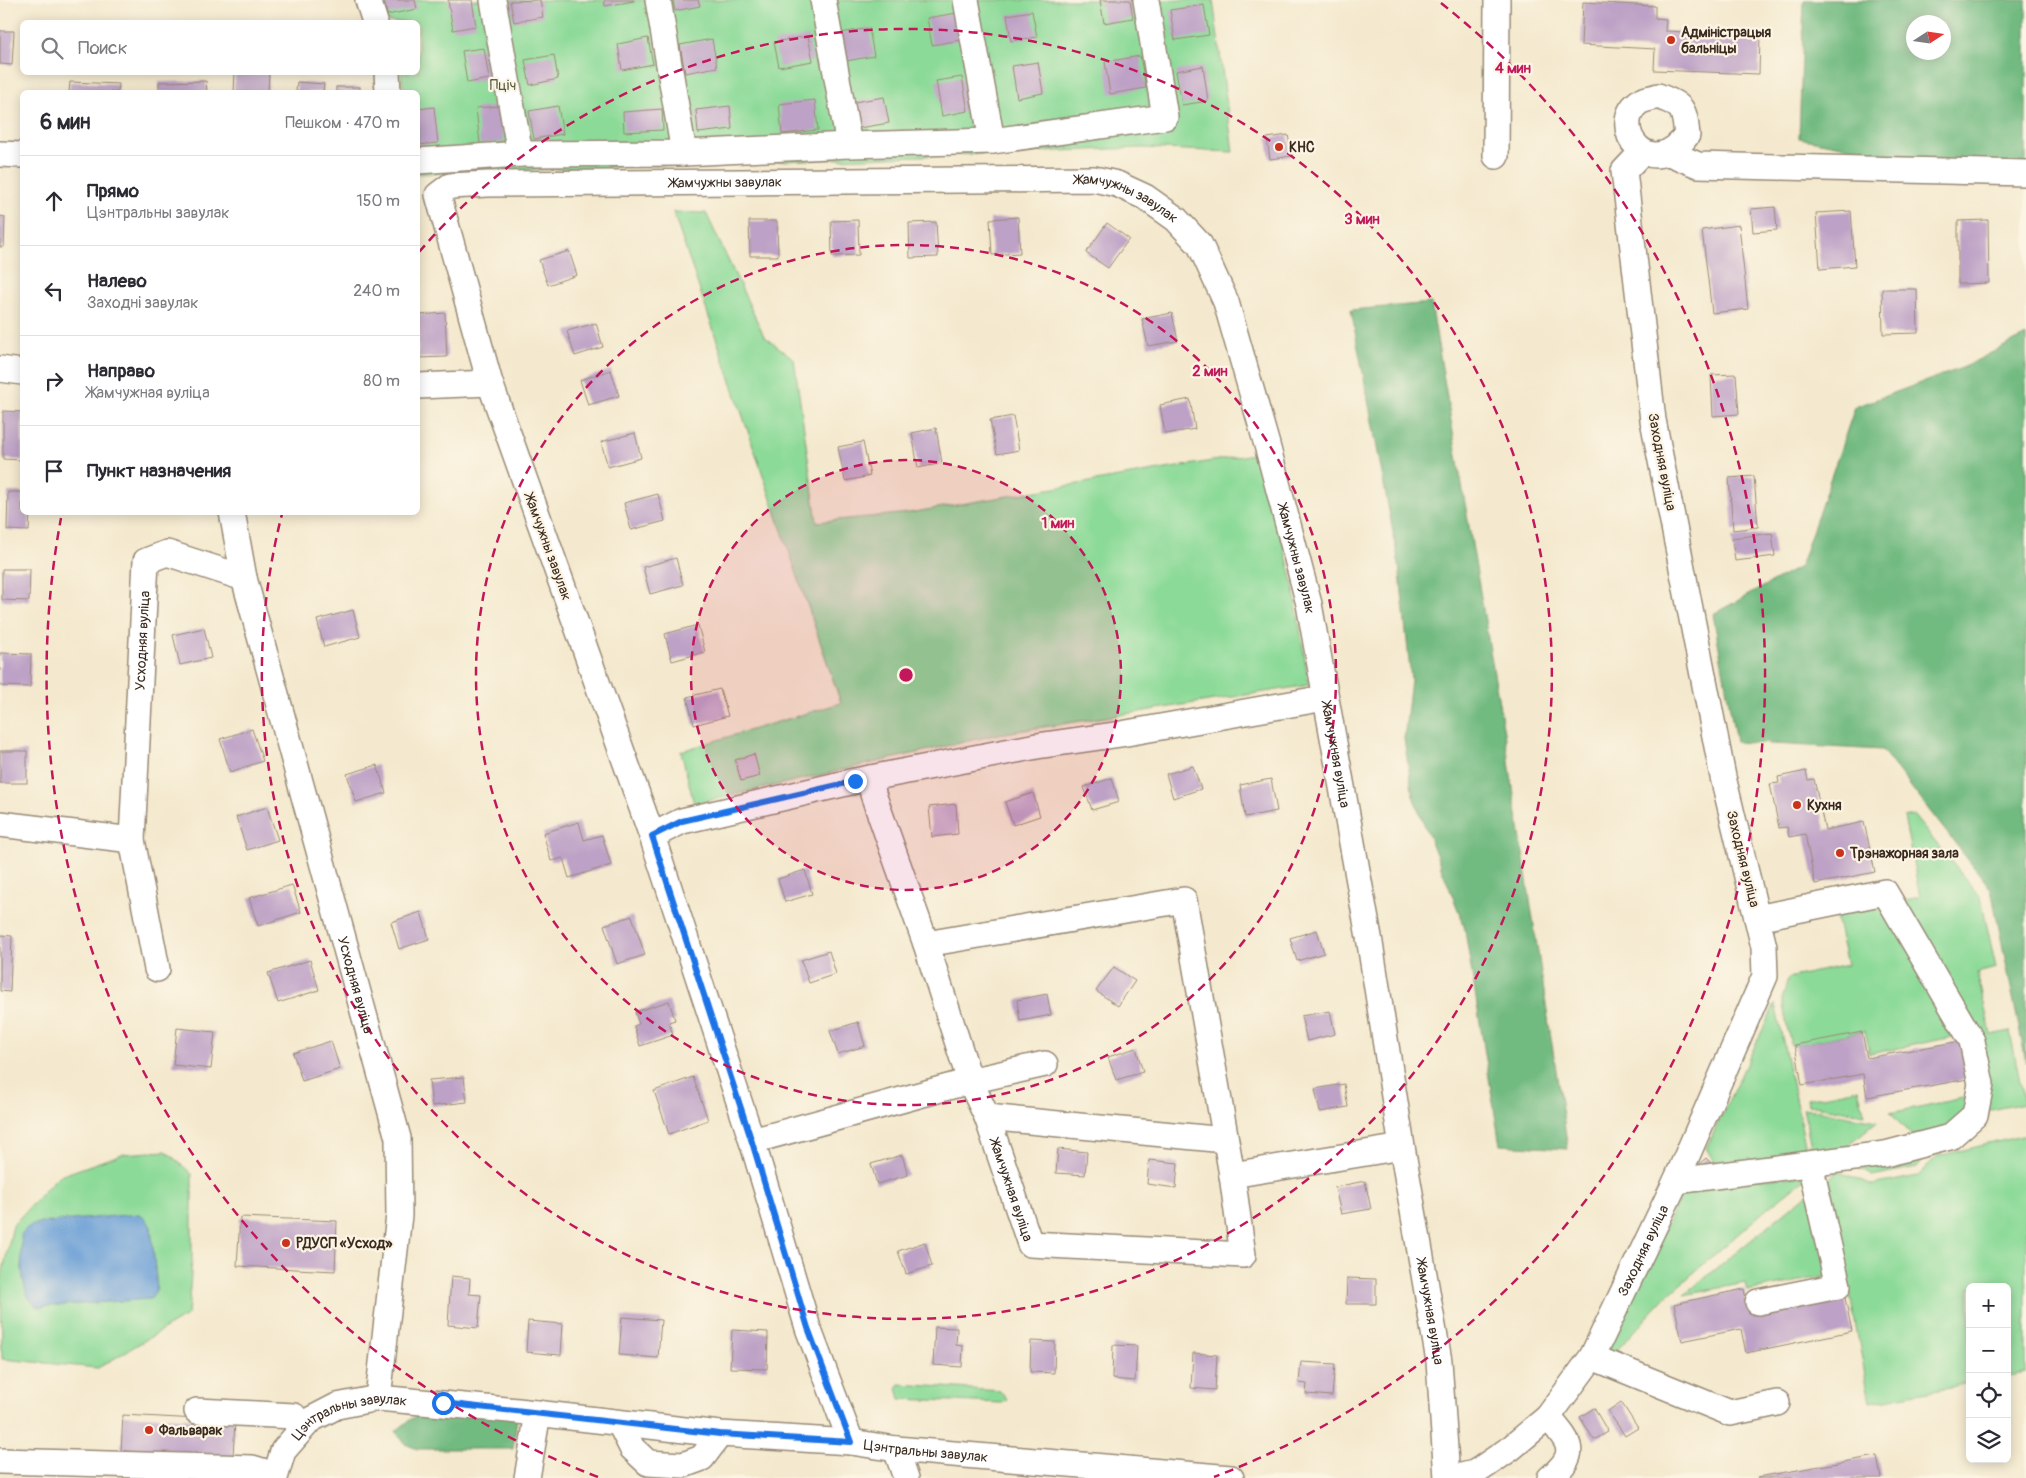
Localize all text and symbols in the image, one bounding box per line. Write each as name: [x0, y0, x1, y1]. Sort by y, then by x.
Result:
north arrow: [1906, 15, 1951, 60]
search box: [20, 20, 420, 75]
place label: Адміністрацыя бальніцы: [1681, 24, 1771, 57]
icon: search: [38, 34, 66, 62]
marker: Адміністрацыя бальніцы: [1665, 34, 1677, 46]
text: Поиск: [78, 36, 128, 60]
text: 4 мин: [1495, 59, 1532, 78]
park label: Пціч: [490, 77, 516, 94]
text: 6 мин: [40, 109, 90, 136]
text: Пешком · 470 m: [285, 113, 400, 133]
place label: КНС: [1289, 139, 1315, 156]
marker: КНС: [1273, 141, 1285, 153]
street label: Жамчужны завулак: [1072, 170, 1181, 226]
street label: Жамчужны завулак: [667, 173, 782, 191]
text: Прямо: [87, 179, 139, 203]
icon: ahead: [40, 187, 68, 215]
text: 150 m: [356, 191, 400, 211]
text: Цэнтральны завулак: [87, 203, 229, 223]
text: 3 мин: [1344, 210, 1380, 229]
text: Налево: [87, 269, 147, 293]
icon: left: [40, 277, 68, 305]
text: 240 m: [353, 281, 400, 301]
text: Заходні завулак: [87, 293, 199, 313]
text: Направо: [87, 359, 155, 383]
text: 2 мин: [1192, 362, 1228, 381]
icon: right: [40, 367, 68, 395]
text: 80 m: [363, 371, 400, 391]
text: Жамчужная вуліца: [87, 383, 210, 403]
street label: Заходняя вуліца: [1644, 412, 1680, 512]
icon: arrive: [40, 457, 68, 485]
text: Пункт назначения: [87, 459, 231, 483]
street label: Жамчужны завулак: [520, 489, 575, 603]
street label: Жамчужны завулак: [1274, 500, 1319, 615]
text: 1 мин: [1041, 514, 1075, 533]
street label: Усходняя вуліца: [131, 590, 153, 691]
centre of rings: [897, 666, 915, 684]
street label: Жамчужная вуліца: [1318, 698, 1354, 809]
route end: [844, 770, 867, 793]
place label: Кухня: [1807, 797, 1842, 814]
marker: Кухня: [1791, 799, 1803, 811]
street label: Заходняя вуліца: [1723, 809, 1763, 909]
place label: Трэнажорная зала: [1849, 845, 1959, 862]
marker: Трэнажорная зала: [1834, 847, 1846, 859]
street label: Усходняя вуліца: [334, 934, 377, 1035]
street label: Жамчужная вуліца: [986, 1135, 1037, 1244]
street label: Заходняя вуліца: [1614, 1202, 1672, 1299]
place label: РДУСП «Усход»: [296, 1235, 393, 1252]
marker: РДУСП «Усход»: [280, 1237, 292, 1249]
street label: Жамчужная вуліца: [1413, 1255, 1448, 1365]
map controls: [1966, 1283, 2011, 1463]
button: +: [1966, 1283, 2011, 1328]
button: −: [1966, 1328, 2011, 1373]
button: locate: [1966, 1373, 2011, 1418]
street label: Цэнтральны завулак: [288, 1389, 408, 1443]
route start: [432, 1392, 455, 1415]
button: layers: [1966, 1418, 2011, 1463]
place label: Фальварак: [158, 1422, 222, 1439]
marker: Фальварак: [143, 1424, 155, 1436]
street label: Цэнтральны завулак: [863, 1436, 989, 1465]

